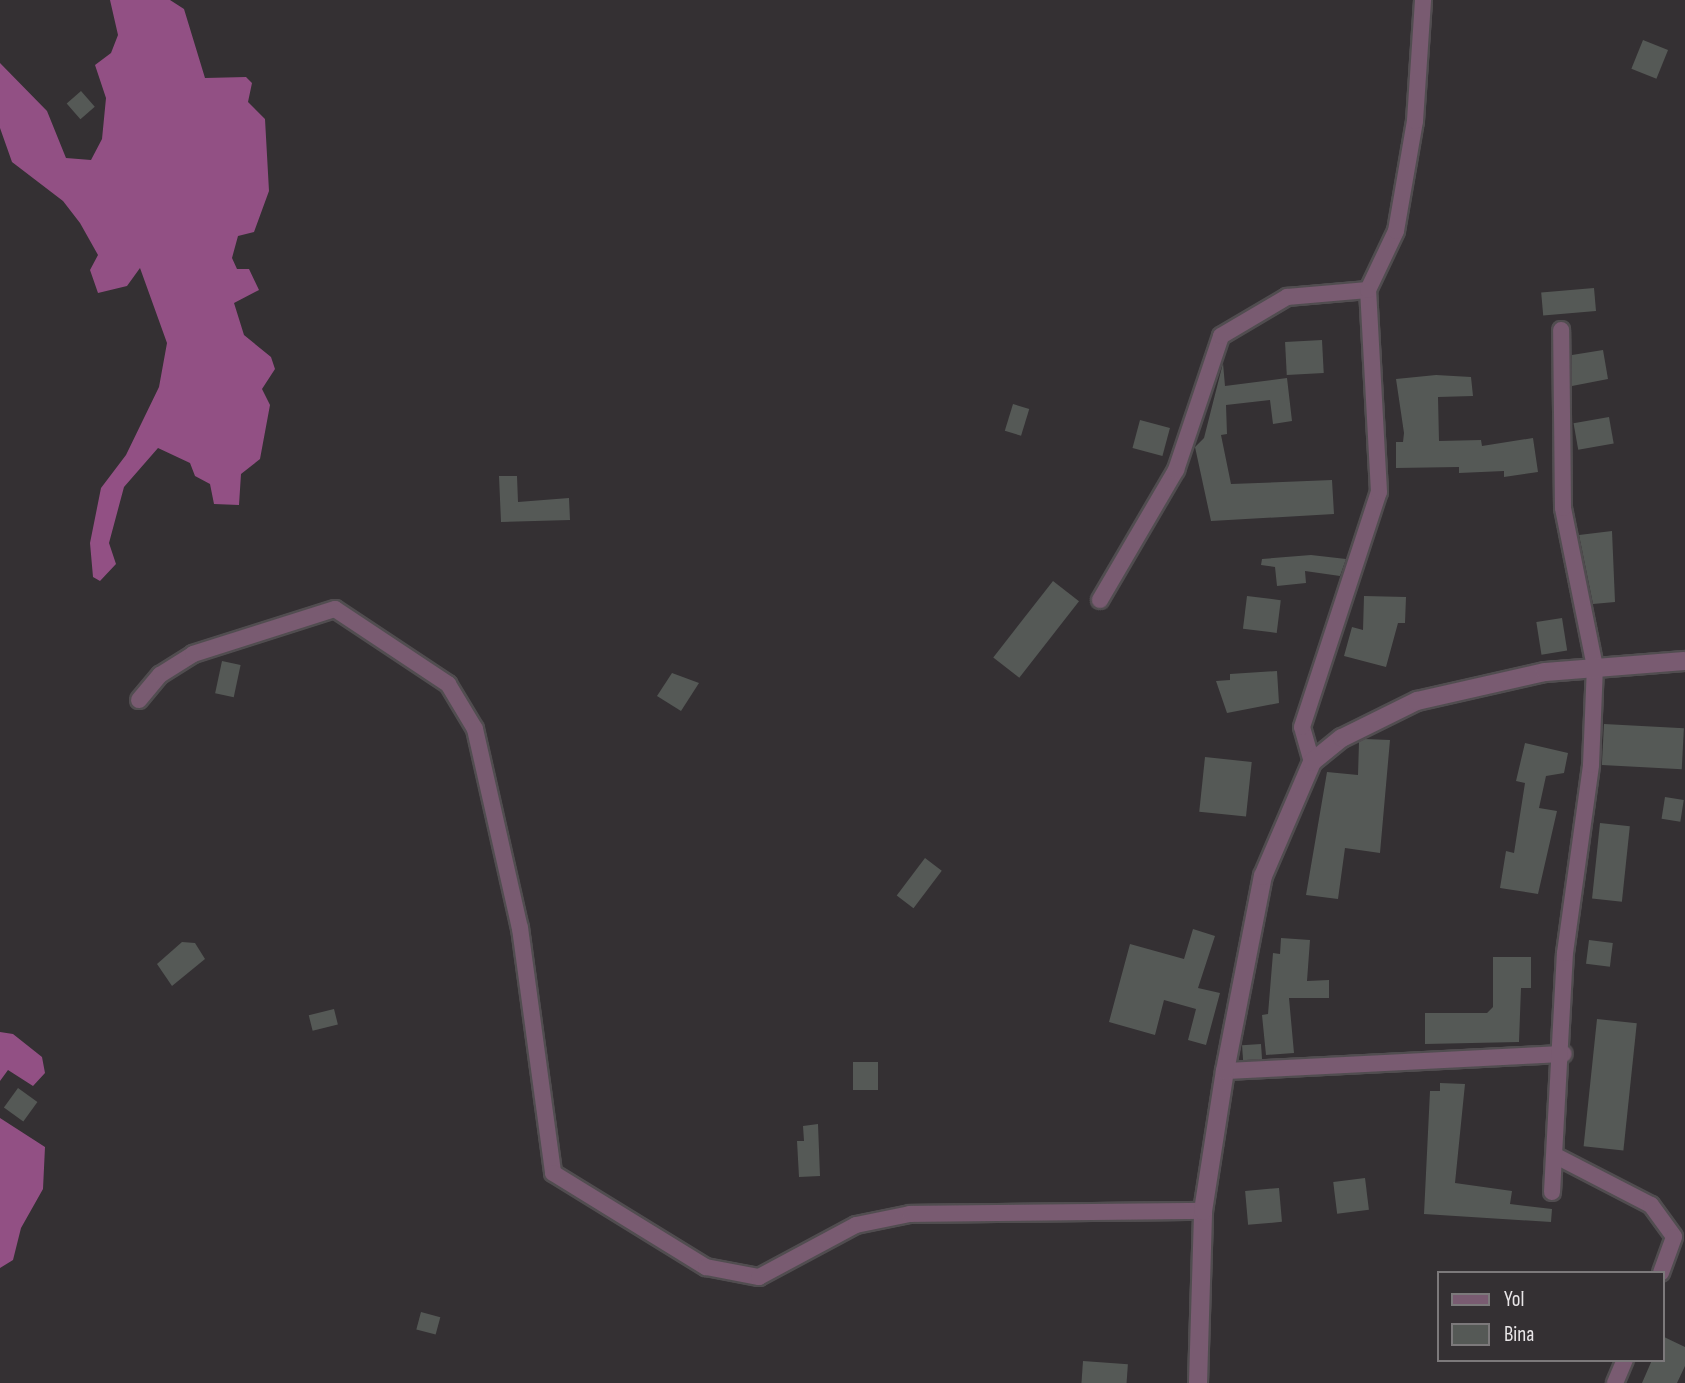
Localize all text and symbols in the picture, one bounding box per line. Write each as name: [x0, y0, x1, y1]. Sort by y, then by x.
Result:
legend: [1436, 1271, 1664, 1362]
text: Yol: [1504, 1287, 1524, 1312]
text: Bina: [1504, 1322, 1534, 1347]

